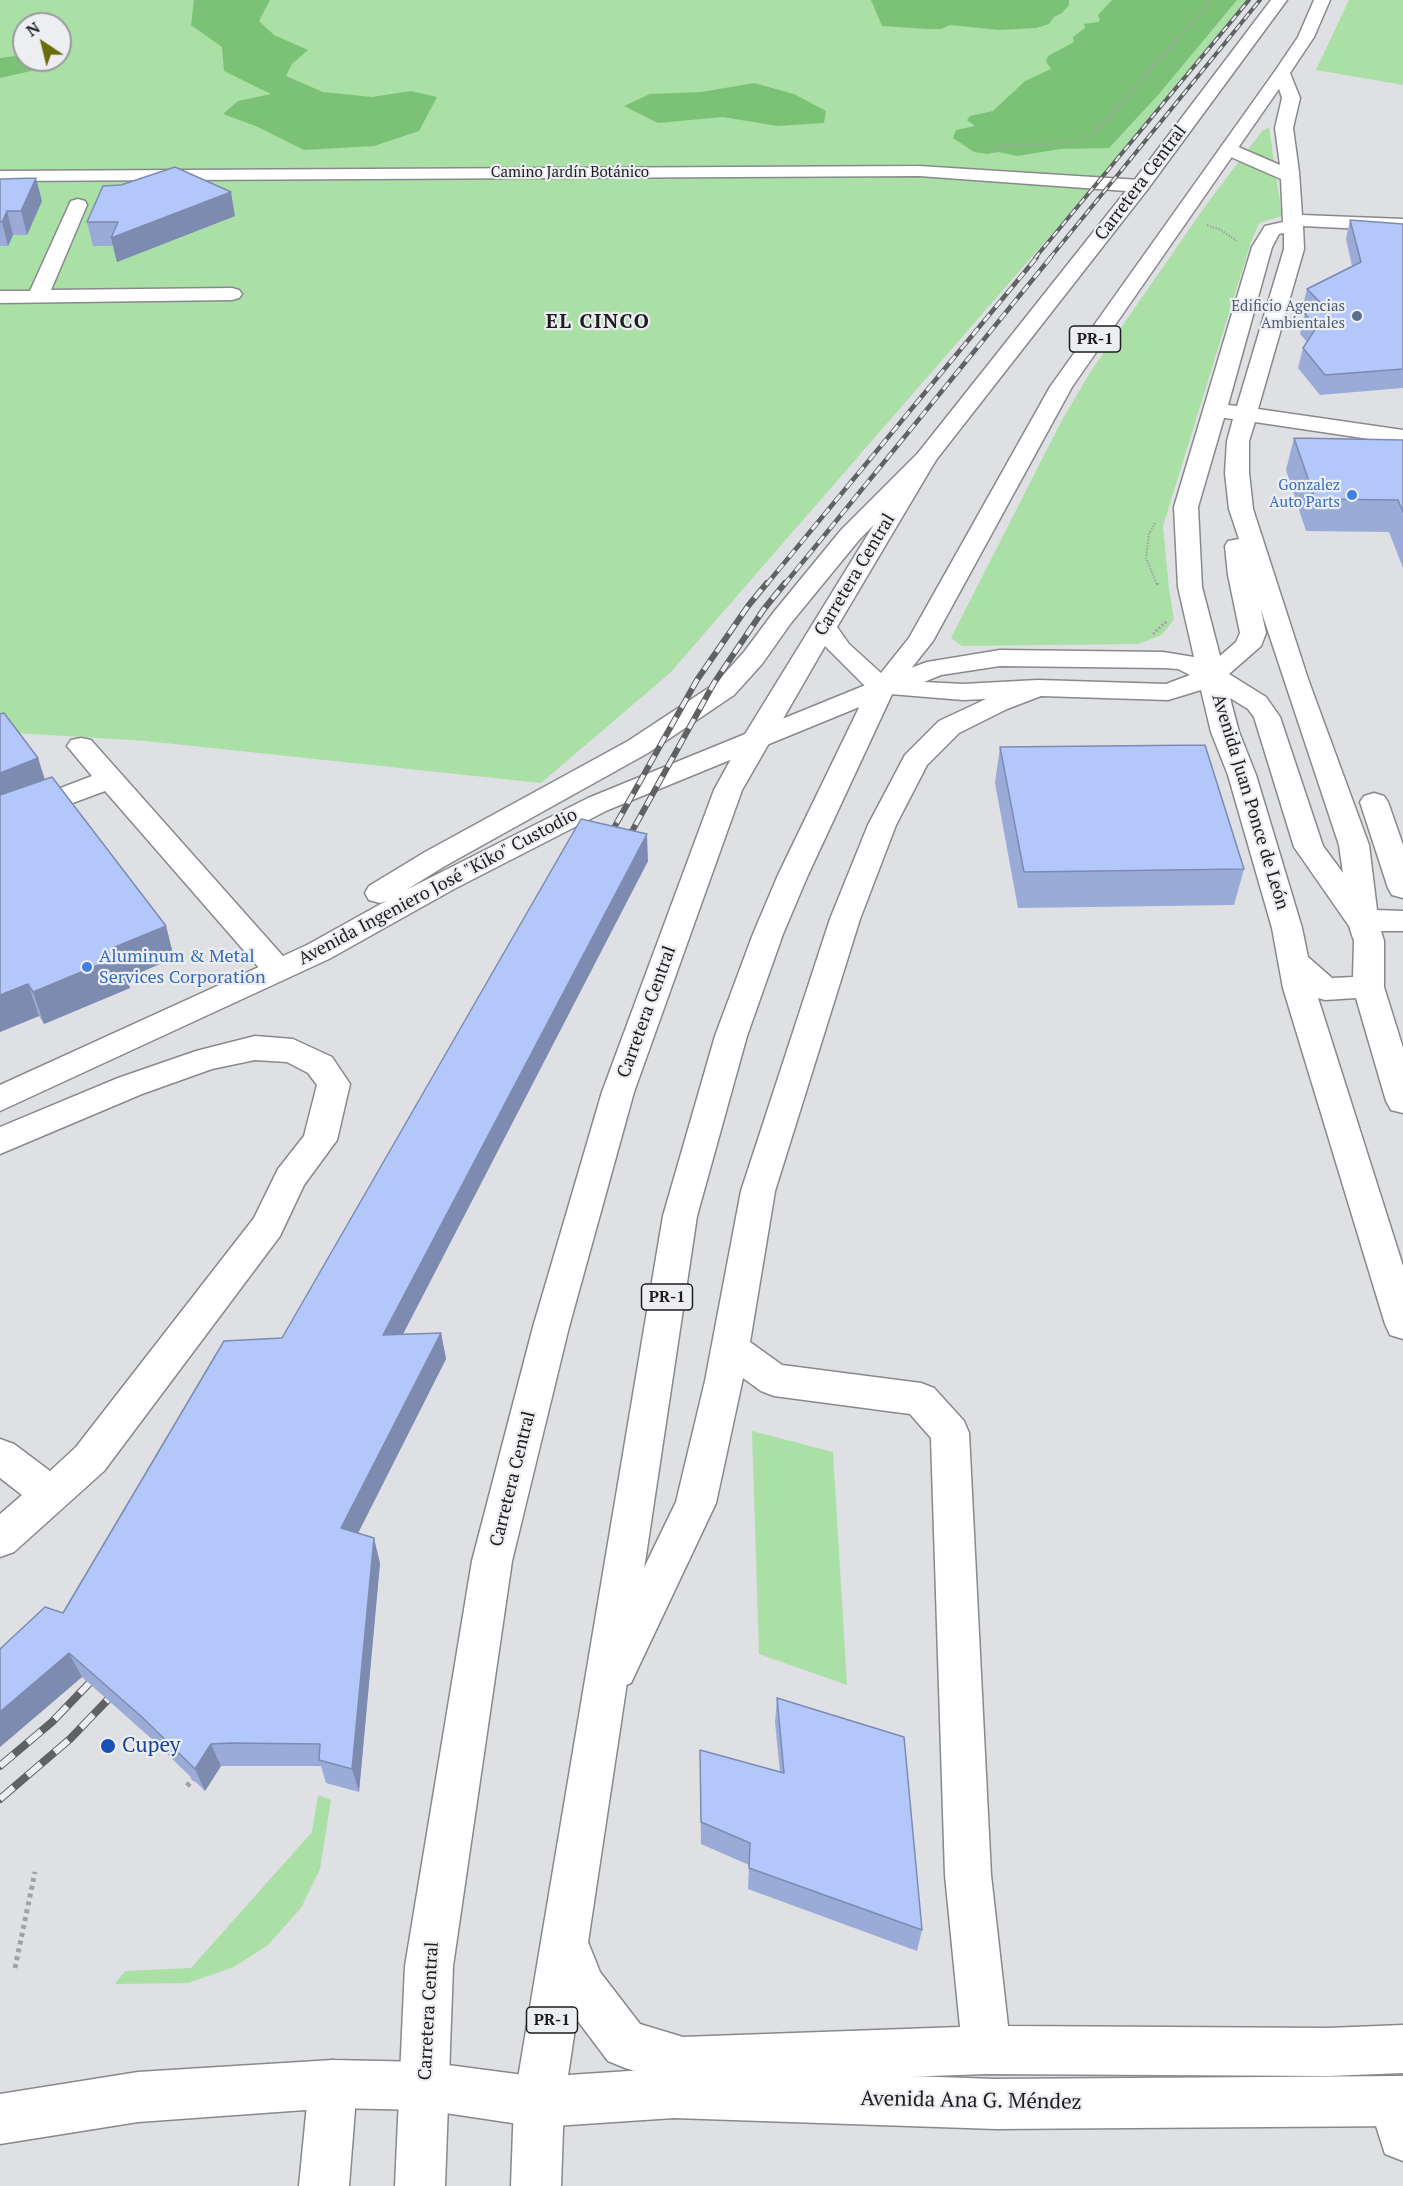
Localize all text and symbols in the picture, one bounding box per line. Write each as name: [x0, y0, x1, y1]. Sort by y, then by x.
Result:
north arrow: [12, 12, 72, 72]
text: N: [22, 16, 44, 41]
street label: Carretera Central: [1091, 121, 1191, 245]
street label: Camino Jardín Botánico: [491, 164, 649, 182]
place label: Edificio Agencias Ambientales: [1231, 298, 1345, 333]
marker: Edificio Agencias Ambientales: [1350, 309, 1364, 323]
district label: EL CINCO: [546, 310, 650, 334]
road number: PR-1: [1070, 326, 1120, 352]
place label: Gonzalez Auto Parts: [1269, 477, 1340, 512]
marker: Gonzalez Auto Parts: [1345, 488, 1359, 502]
street label: Carretera Central: [810, 510, 900, 640]
street label: Avenida Juan Ponce de León: [1207, 692, 1293, 912]
street label: Avenida Ingeniero José "Kiko" Custodio: [295, 804, 581, 970]
street label: Carretera Central: [613, 943, 681, 1081]
place label: Aluminum & Metal Services Corporation: [99, 946, 266, 988]
marker: Aluminum & Metal Services Corporation: [80, 960, 94, 974]
road number: PR-1: [642, 1284, 692, 1310]
street label: Carretera Central: [486, 1409, 540, 1549]
place label: Cupey: [122, 1733, 180, 1759]
marker: Cupey: [99, 1737, 117, 1755]
street label: Carretera Central: [415, 1941, 443, 2081]
road number: PR-1: [526, 2007, 578, 2033]
street label: Avenida Ana G. Méndez: [860, 2086, 1082, 2116]

